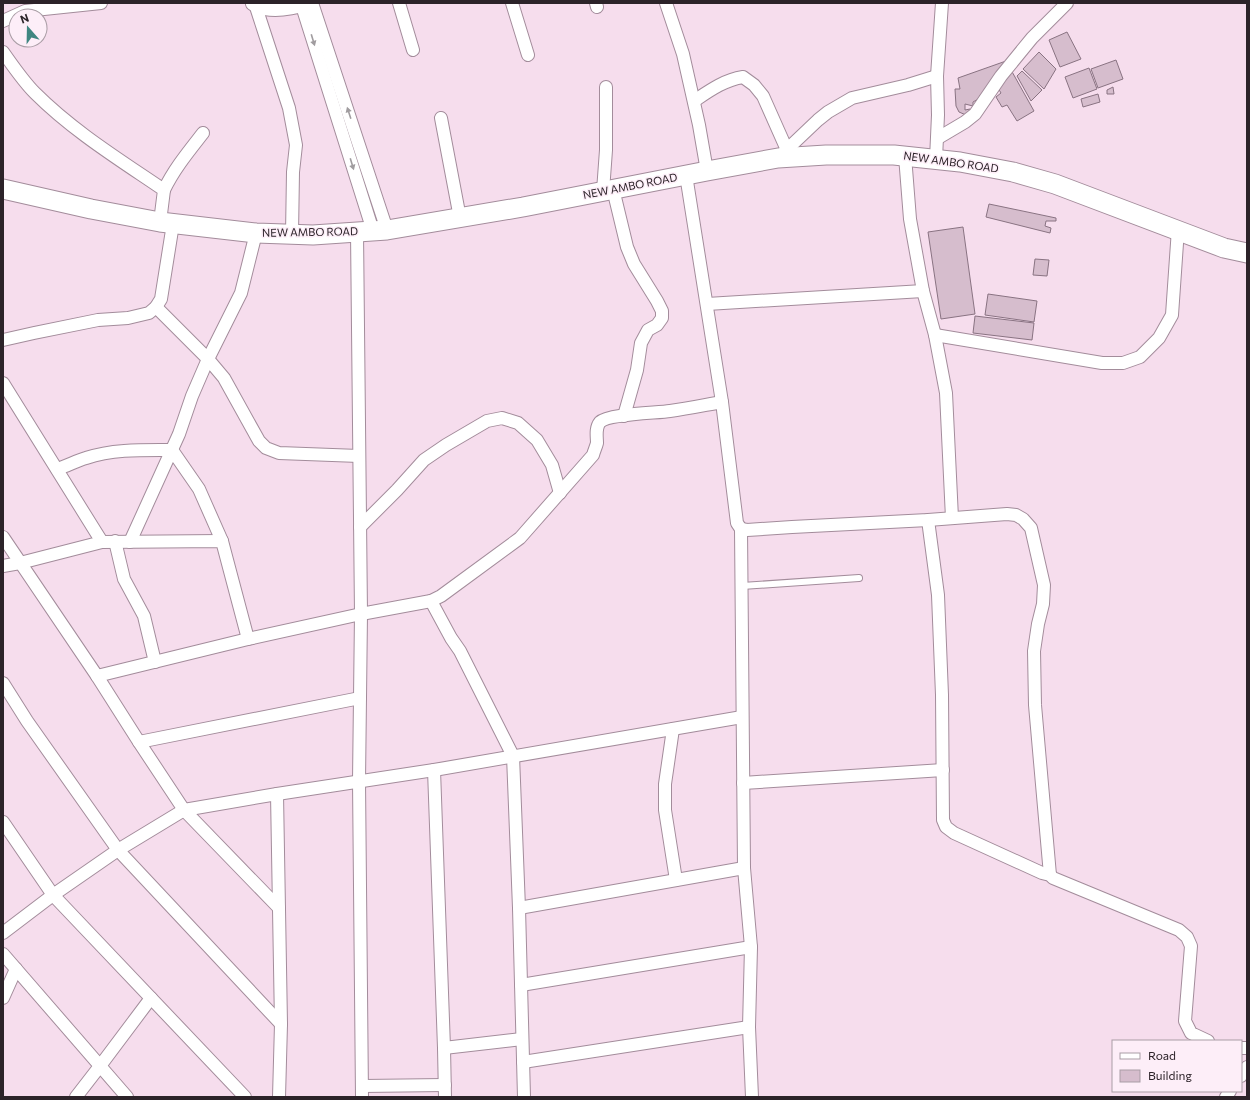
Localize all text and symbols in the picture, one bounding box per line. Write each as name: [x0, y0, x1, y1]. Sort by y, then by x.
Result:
north arrow: [8, 8, 48, 48]
text: N: [18, 11, 31, 26]
one-way arrow: [310, 34, 316, 46]
one-way arrow: [346, 107, 352, 119]
street label: NEW AMBO ROAD: [903, 148, 1000, 175]
one-way arrow: [349, 159, 355, 171]
street label: NEW AMBO ROAD: [582, 170, 678, 201]
street label: NEW AMBO ROAD: [262, 224, 358, 239]
legend: [1112, 1040, 1242, 1092]
text: Road: [1148, 1048, 1176, 1062]
text: Building: [1148, 1068, 1192, 1082]

